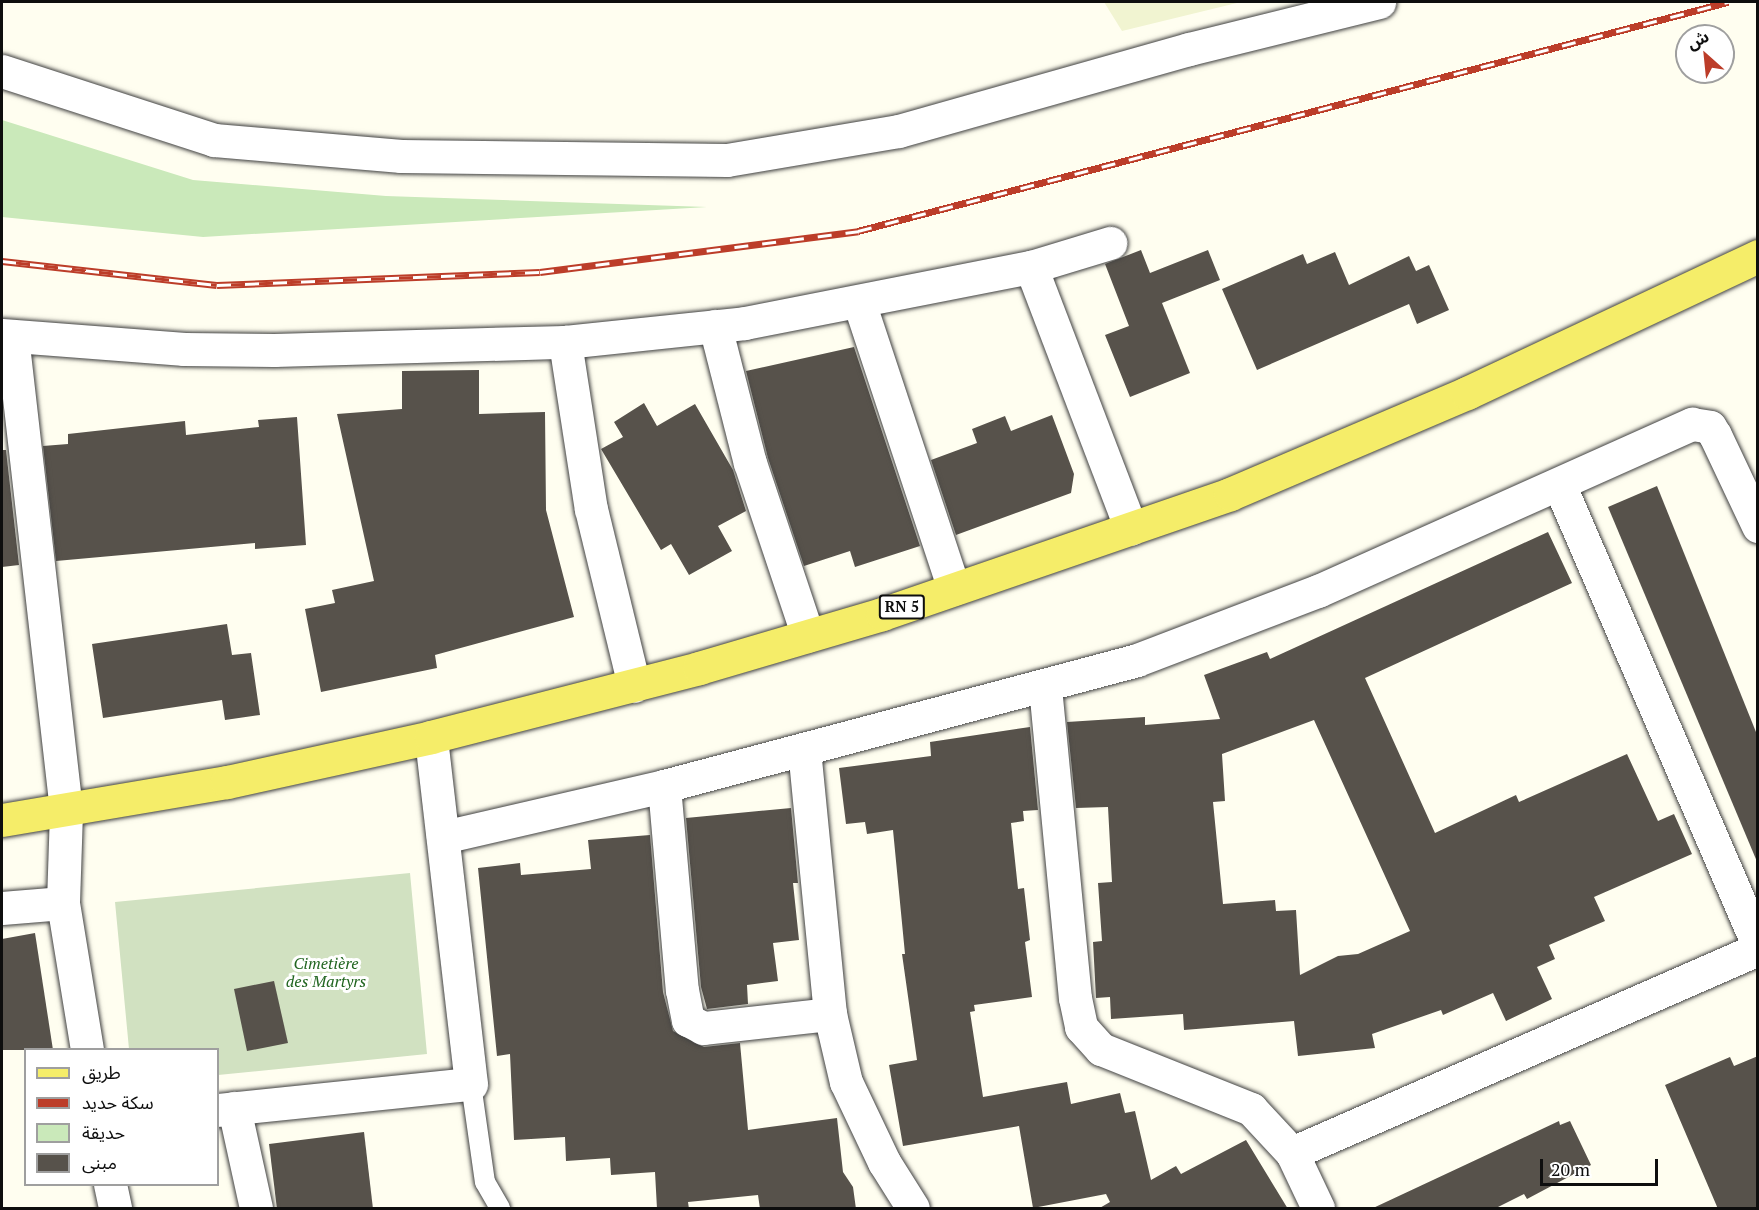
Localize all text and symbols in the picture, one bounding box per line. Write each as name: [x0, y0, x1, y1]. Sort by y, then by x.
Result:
north arrow: [1675, 24, 1735, 84]
text: ش: [1683, 25, 1712, 55]
road number: RN 5: [878, 595, 926, 619]
park label: Cimetière des Martyrs: [286, 953, 366, 991]
legend: [24, 1048, 219, 1186]
text: طريق: [82, 1060, 121, 1084]
text: سكة حديد: [82, 1090, 154, 1114]
text: حديقة: [82, 1120, 125, 1144]
scale bar: [1543, 1147, 1662, 1185]
text: مبنى: [82, 1150, 117, 1174]
text: 20 m: [1551, 1157, 1590, 1181]

